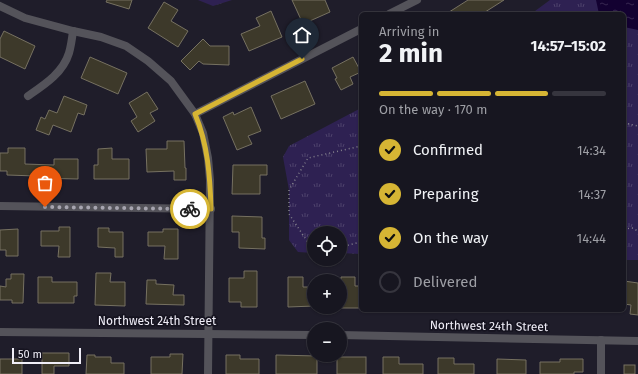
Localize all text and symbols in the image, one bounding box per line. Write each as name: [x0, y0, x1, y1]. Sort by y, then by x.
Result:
pin: [285, 18, 319, 59]
icon: home: [291, 24, 313, 46]
text: Arriving in: [379, 24, 439, 39]
text: 14:57–15:02: [530, 37, 606, 55]
text: 2 min: [379, 38, 443, 69]
text: On the way · 170 m: [379, 102, 487, 117]
icon: check: [379, 139, 401, 161]
text: Confirmed: [413, 141, 483, 159]
text: 14:34: [577, 143, 606, 158]
pin: [28, 166, 62, 207]
icon: bag: [34, 172, 56, 194]
icon: check: [379, 183, 401, 205]
text: Preparing: [413, 185, 478, 203]
text: 14:37: [578, 187, 606, 202]
courier: [170, 189, 210, 229]
icon: bike: [179, 198, 201, 220]
map controls: [307, 226, 347, 362]
button: locate: [307, 226, 347, 266]
icon: check: [379, 227, 401, 249]
text: On the way: [413, 229, 488, 247]
text: 14:44: [577, 231, 606, 246]
text: Delivered: [413, 273, 477, 291]
button: +: [307, 274, 347, 314]
street label: Northwest 24th Street: [98, 314, 217, 328]
street label: Northwest 24th Street: [430, 318, 549, 334]
button: −: [307, 322, 347, 362]
scale bar: [12, 346, 81, 365]
text: 50 m: [18, 348, 42, 361]

